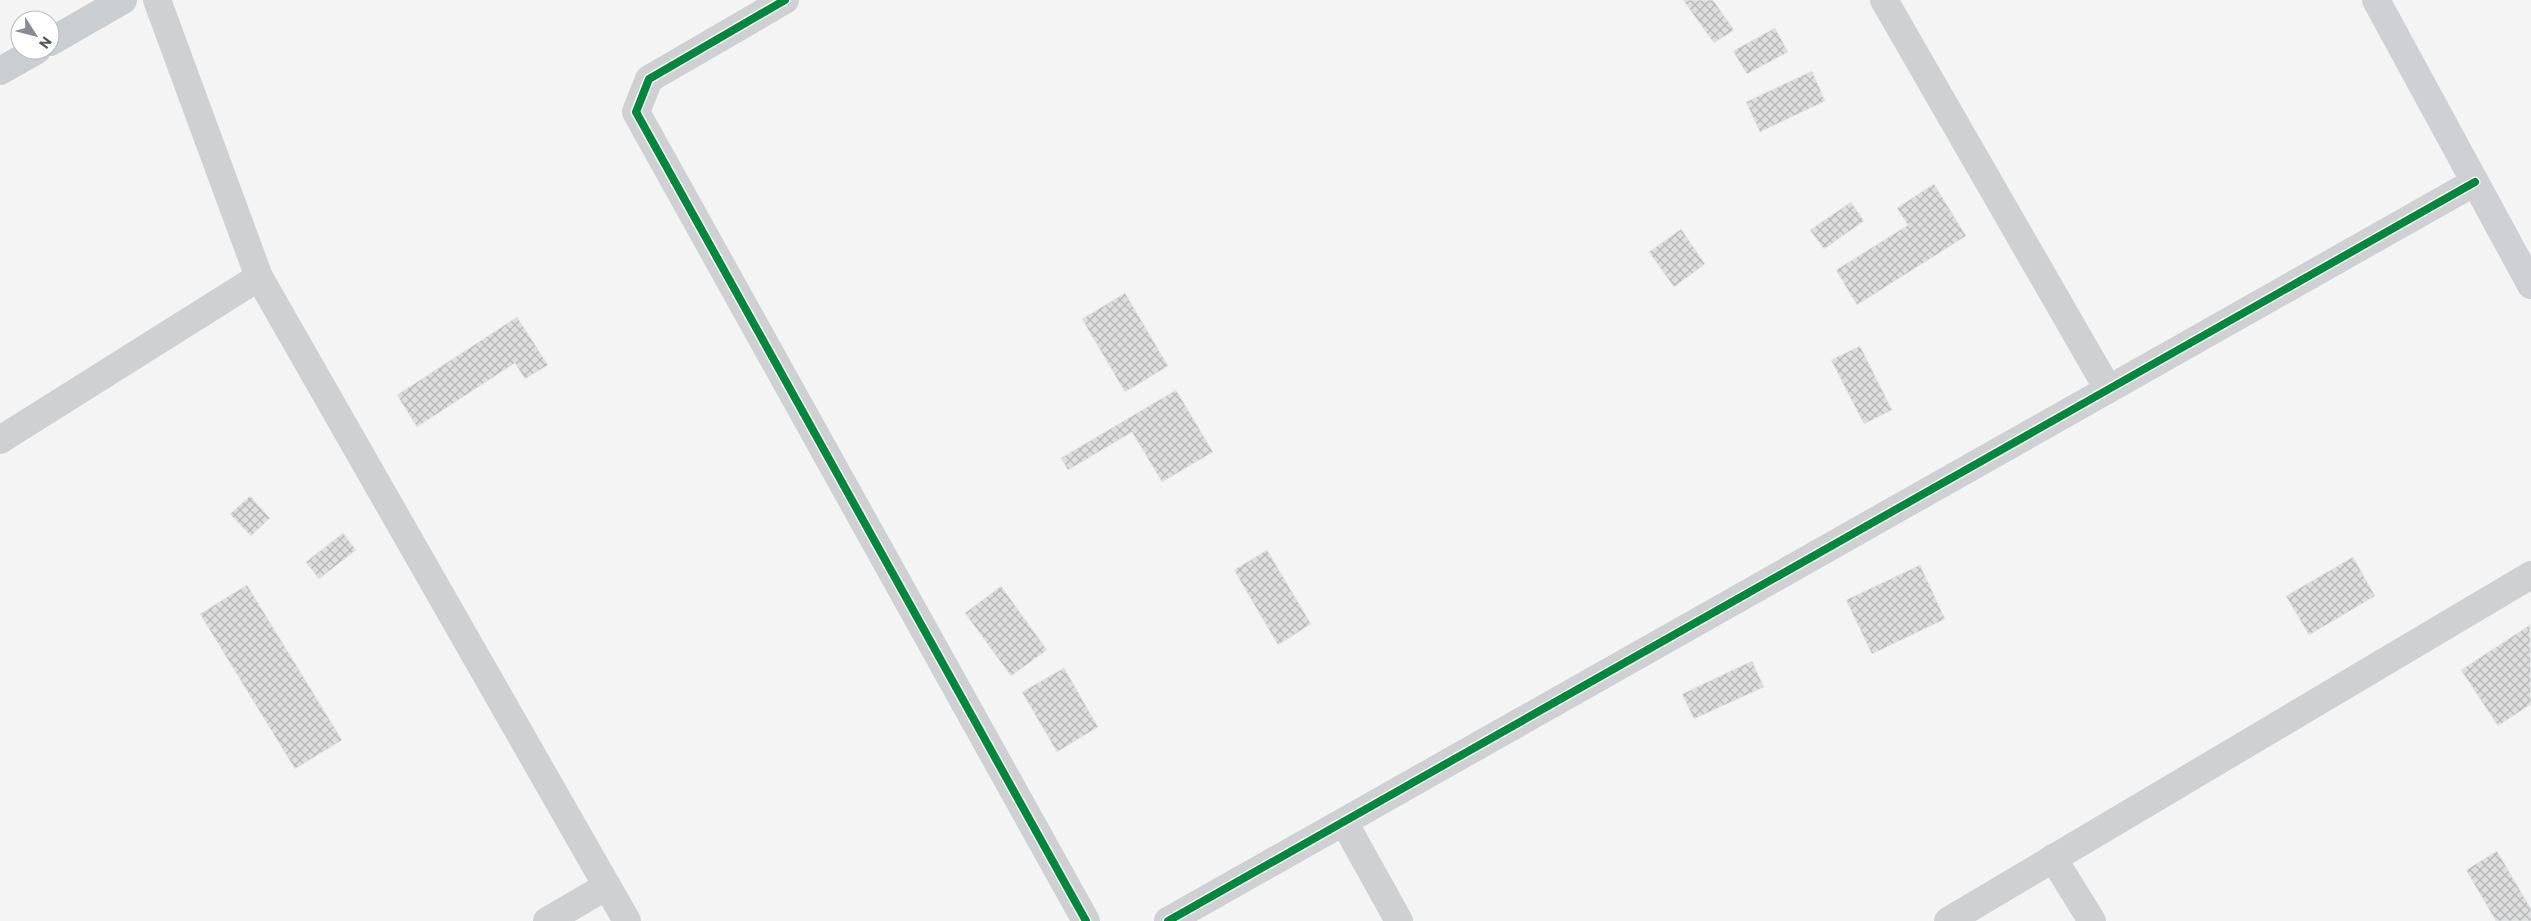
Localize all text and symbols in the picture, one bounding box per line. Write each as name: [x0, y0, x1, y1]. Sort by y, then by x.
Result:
north arrow: [10, 10, 60, 60]
text: N: [36, 34, 56, 52]

